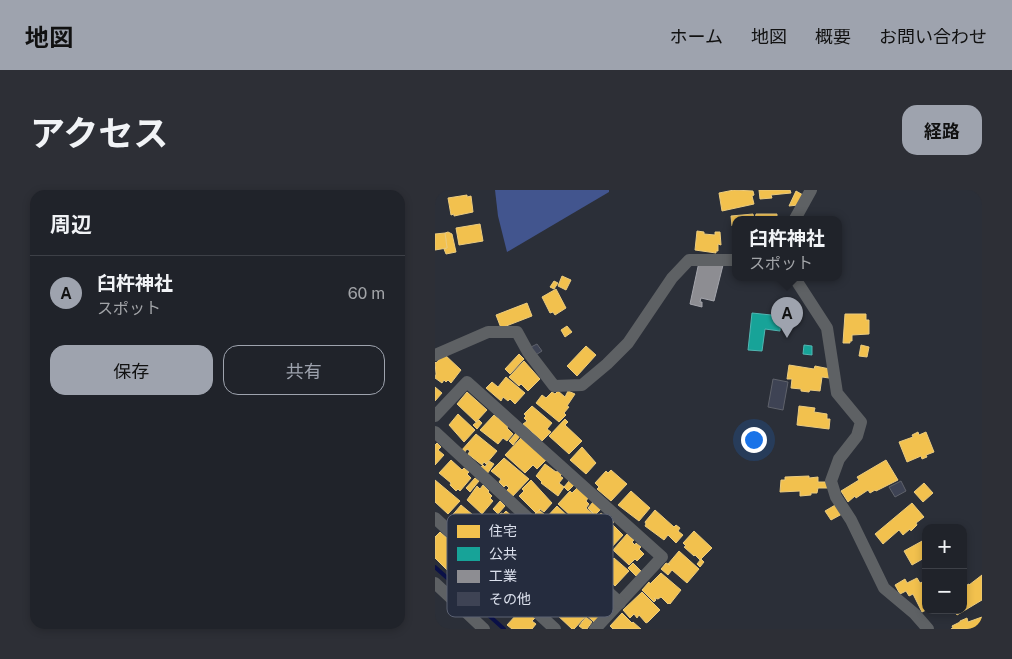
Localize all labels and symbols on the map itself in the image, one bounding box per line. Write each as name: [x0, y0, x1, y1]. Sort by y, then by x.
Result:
pin: A: [771, 297, 803, 338]
your location: [741, 427, 767, 453]
legend: [447, 514, 613, 617]
text: 住宅: [489, 523, 517, 539]
text: 公共: [489, 546, 517, 562]
text: 工業: [489, 568, 517, 584]
text: その他: [489, 591, 531, 607]

